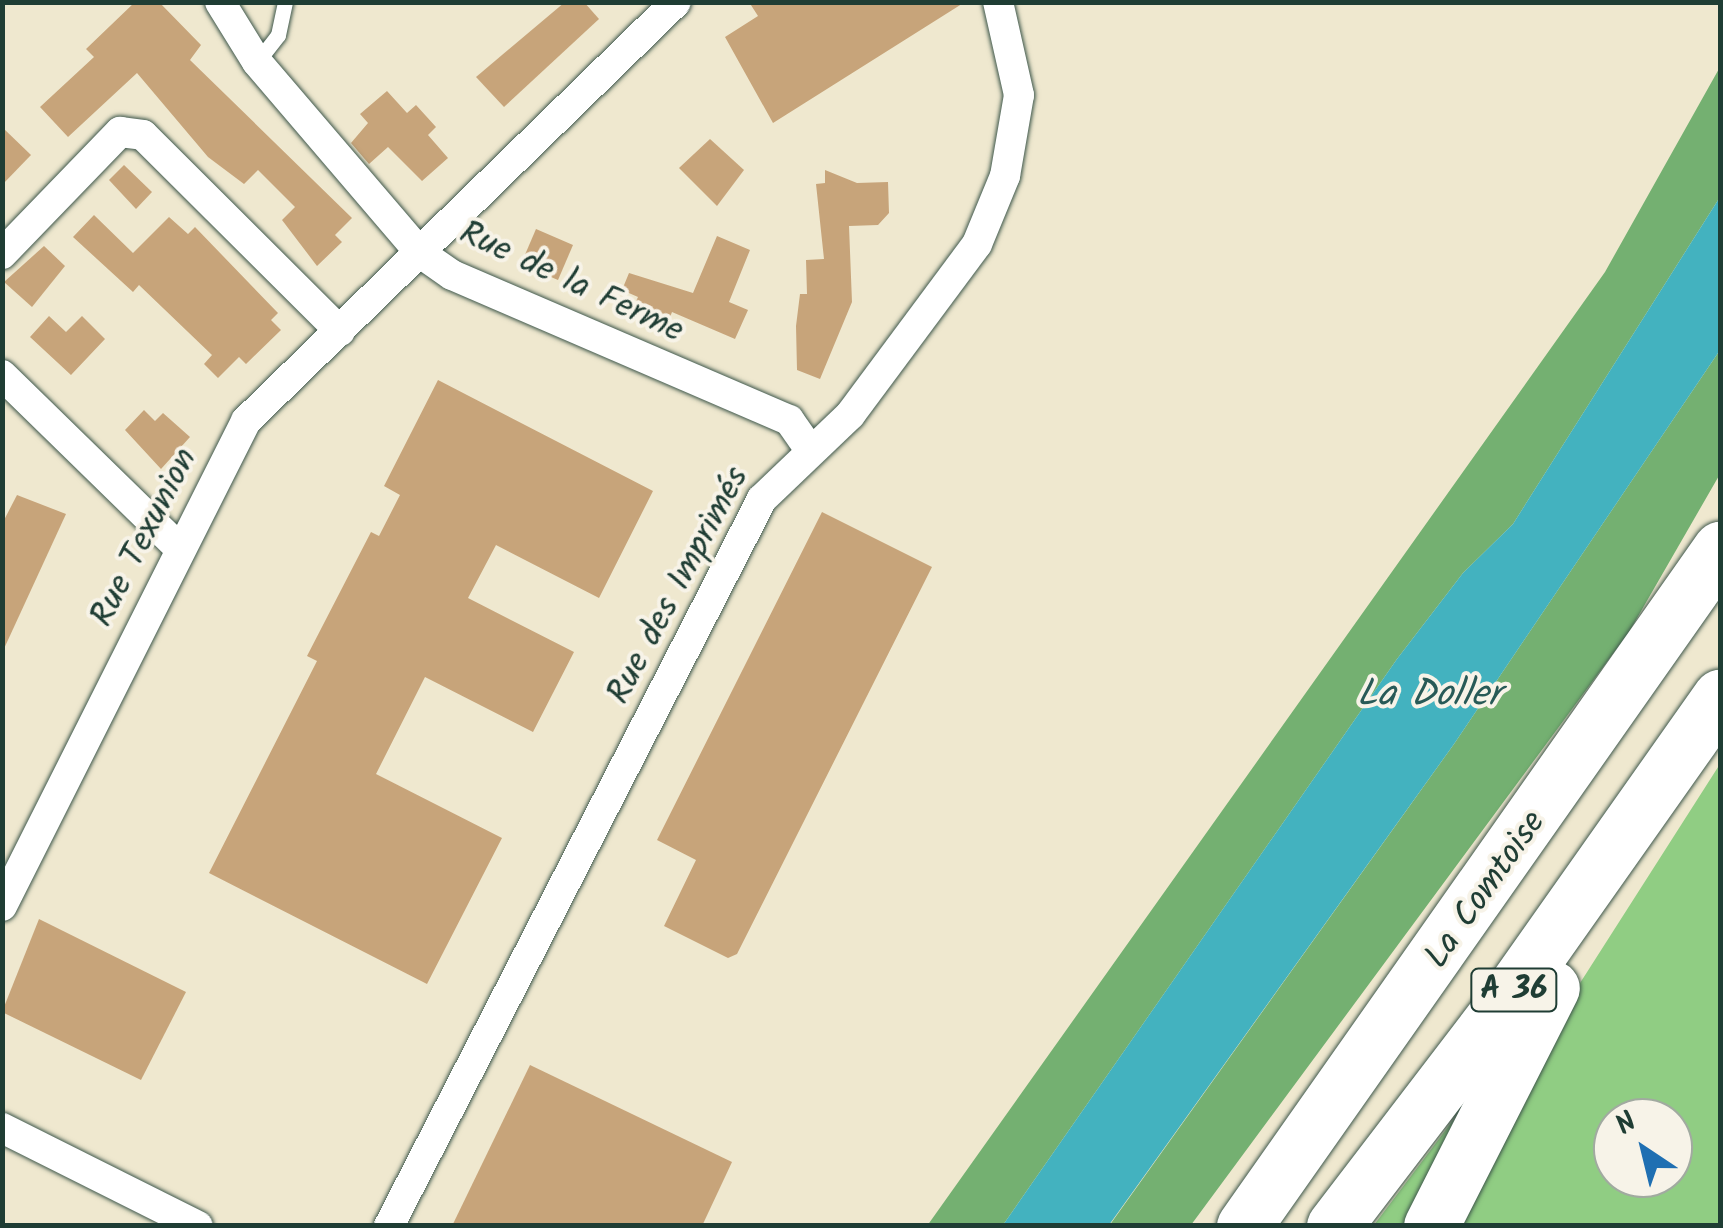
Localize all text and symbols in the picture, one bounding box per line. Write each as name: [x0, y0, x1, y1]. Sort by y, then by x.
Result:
street label: Rue de la Ferme: [452, 213, 690, 353]
street label: Rue Texunion: [82, 442, 208, 634]
street label: Rue des Imprimés: [599, 460, 759, 712]
water label: La Doller: [1357, 673, 1501, 719]
street label: La Comtoise: [1416, 803, 1556, 977]
road number: A 36: [1469, 963, 1559, 1017]
north arrow: [1593, 1098, 1693, 1198]
text: N: [1607, 1101, 1647, 1148]

